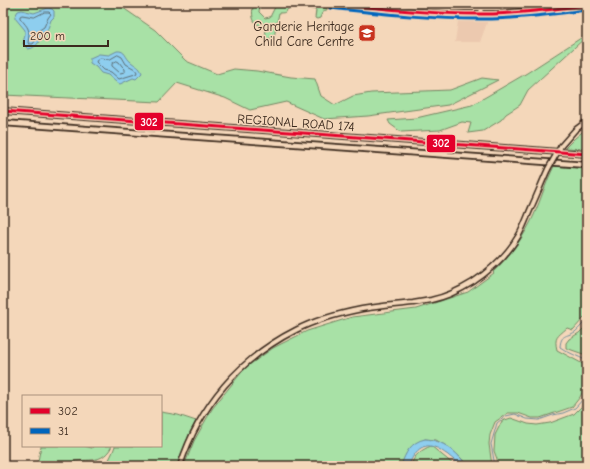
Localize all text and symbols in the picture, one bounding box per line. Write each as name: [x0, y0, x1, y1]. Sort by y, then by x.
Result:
place label: Garderie Heritage Child Care Centre: [253, 19, 354, 49]
scale bar: [24, 22, 108, 48]
school or university icon: Garderie Heritage Child Care Centre: [357, 23, 377, 43]
text: 200 m: [30, 29, 65, 43]
street label: REGIONAL ROAD 174: [237, 111, 355, 134]
line badge: 302: [134, 112, 164, 131]
text: 302: [140, 116, 158, 129]
line badge: 302: [426, 134, 456, 153]
text: 302: [432, 137, 450, 150]
legend: [22, 395, 162, 447]
text: 302: [58, 404, 78, 418]
text: 31: [58, 424, 69, 438]

